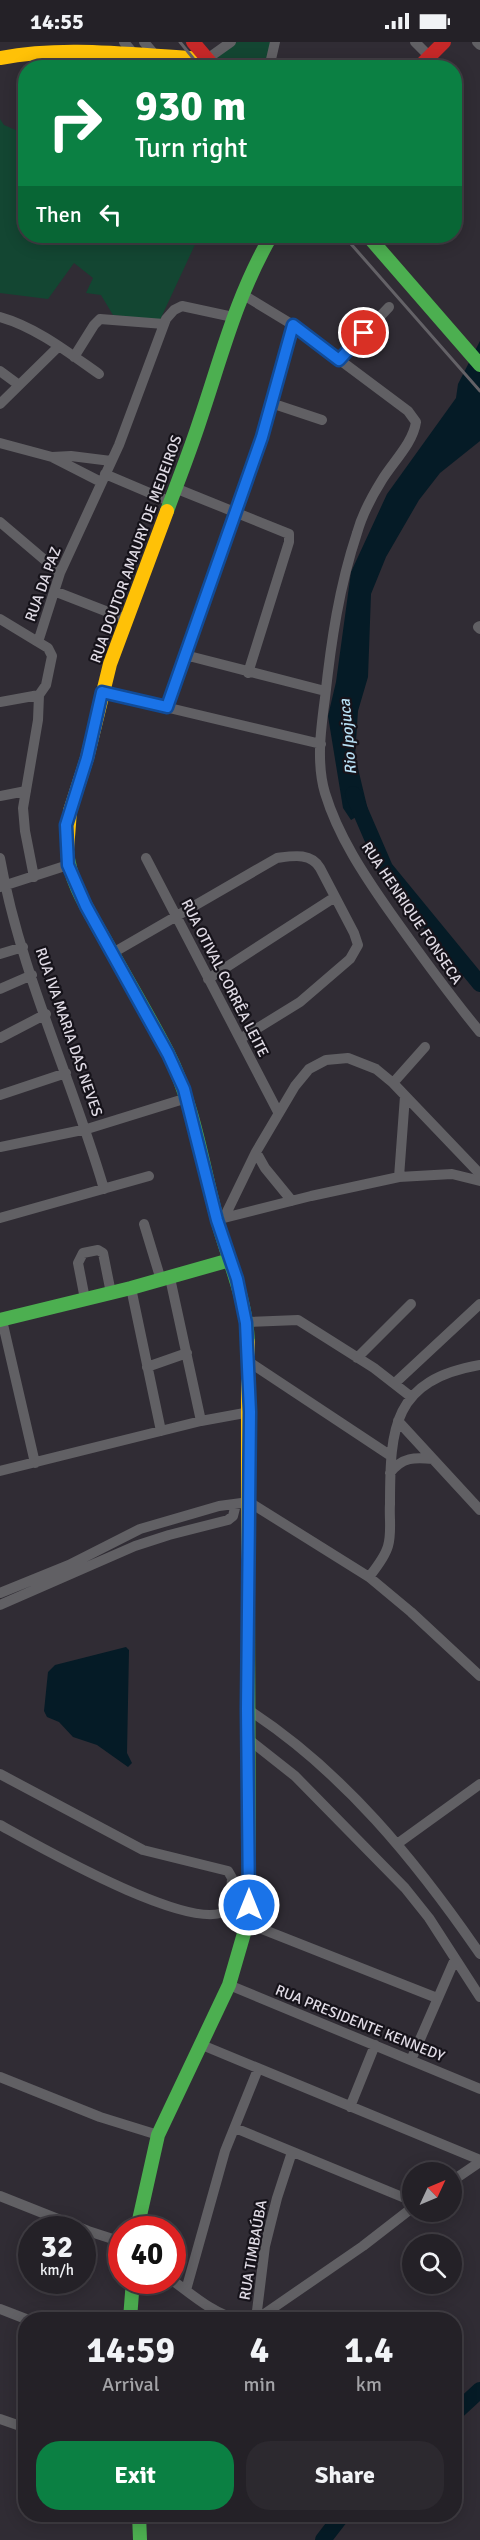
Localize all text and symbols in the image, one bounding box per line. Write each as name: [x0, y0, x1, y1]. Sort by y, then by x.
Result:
text: 14:55: [30, 8, 84, 35]
text: 930 m: [135, 81, 246, 132]
icon: right: [36, 84, 114, 162]
text: Turn right: [135, 132, 248, 165]
icon: left: [94, 198, 127, 231]
text: Then: [36, 201, 82, 228]
pin: [338, 307, 389, 358]
icon: arrive: [347, 316, 380, 349]
street label: RUA DOUTOR AMAURY DE MEDEIROS: [86, 433, 186, 665]
street label: RUA DA PAZ: [21, 544, 65, 624]
water label: Rio Ipojuca: [335, 697, 361, 776]
street label: RUA HENRIQUE FONSECA: [358, 838, 466, 988]
street label: RUA OTIVAL CORRÊA LEITE: [177, 896, 273, 1060]
street label: RUA IVA MARIA DAS NEVES: [32, 945, 106, 1119]
position arrow: [217, 1873, 281, 1937]
street label: RUA PRESIDENTE KENNEDY: [273, 1981, 448, 2065]
north arrow: [402, 2162, 462, 2222]
map controls: [402, 2162, 462, 2294]
street label: RUA TIMBAÚBA: [234, 2198, 271, 2301]
speed limit sign: 40: [108, 2216, 186, 2294]
text: 32: [41, 2229, 73, 2266]
button: search: [402, 2234, 462, 2294]
text: km/h: [40, 2261, 74, 2279]
text: 14:59: [87, 2328, 175, 2373]
text: 4: [250, 2328, 269, 2373]
text: 1.4: [344, 2328, 393, 2373]
text: Arrival: [102, 2372, 160, 2397]
text: min: [243, 2372, 276, 2397]
text: km: [356, 2372, 382, 2397]
button: Exit: [36, 2441, 234, 2510]
button: Share: [246, 2441, 444, 2510]

